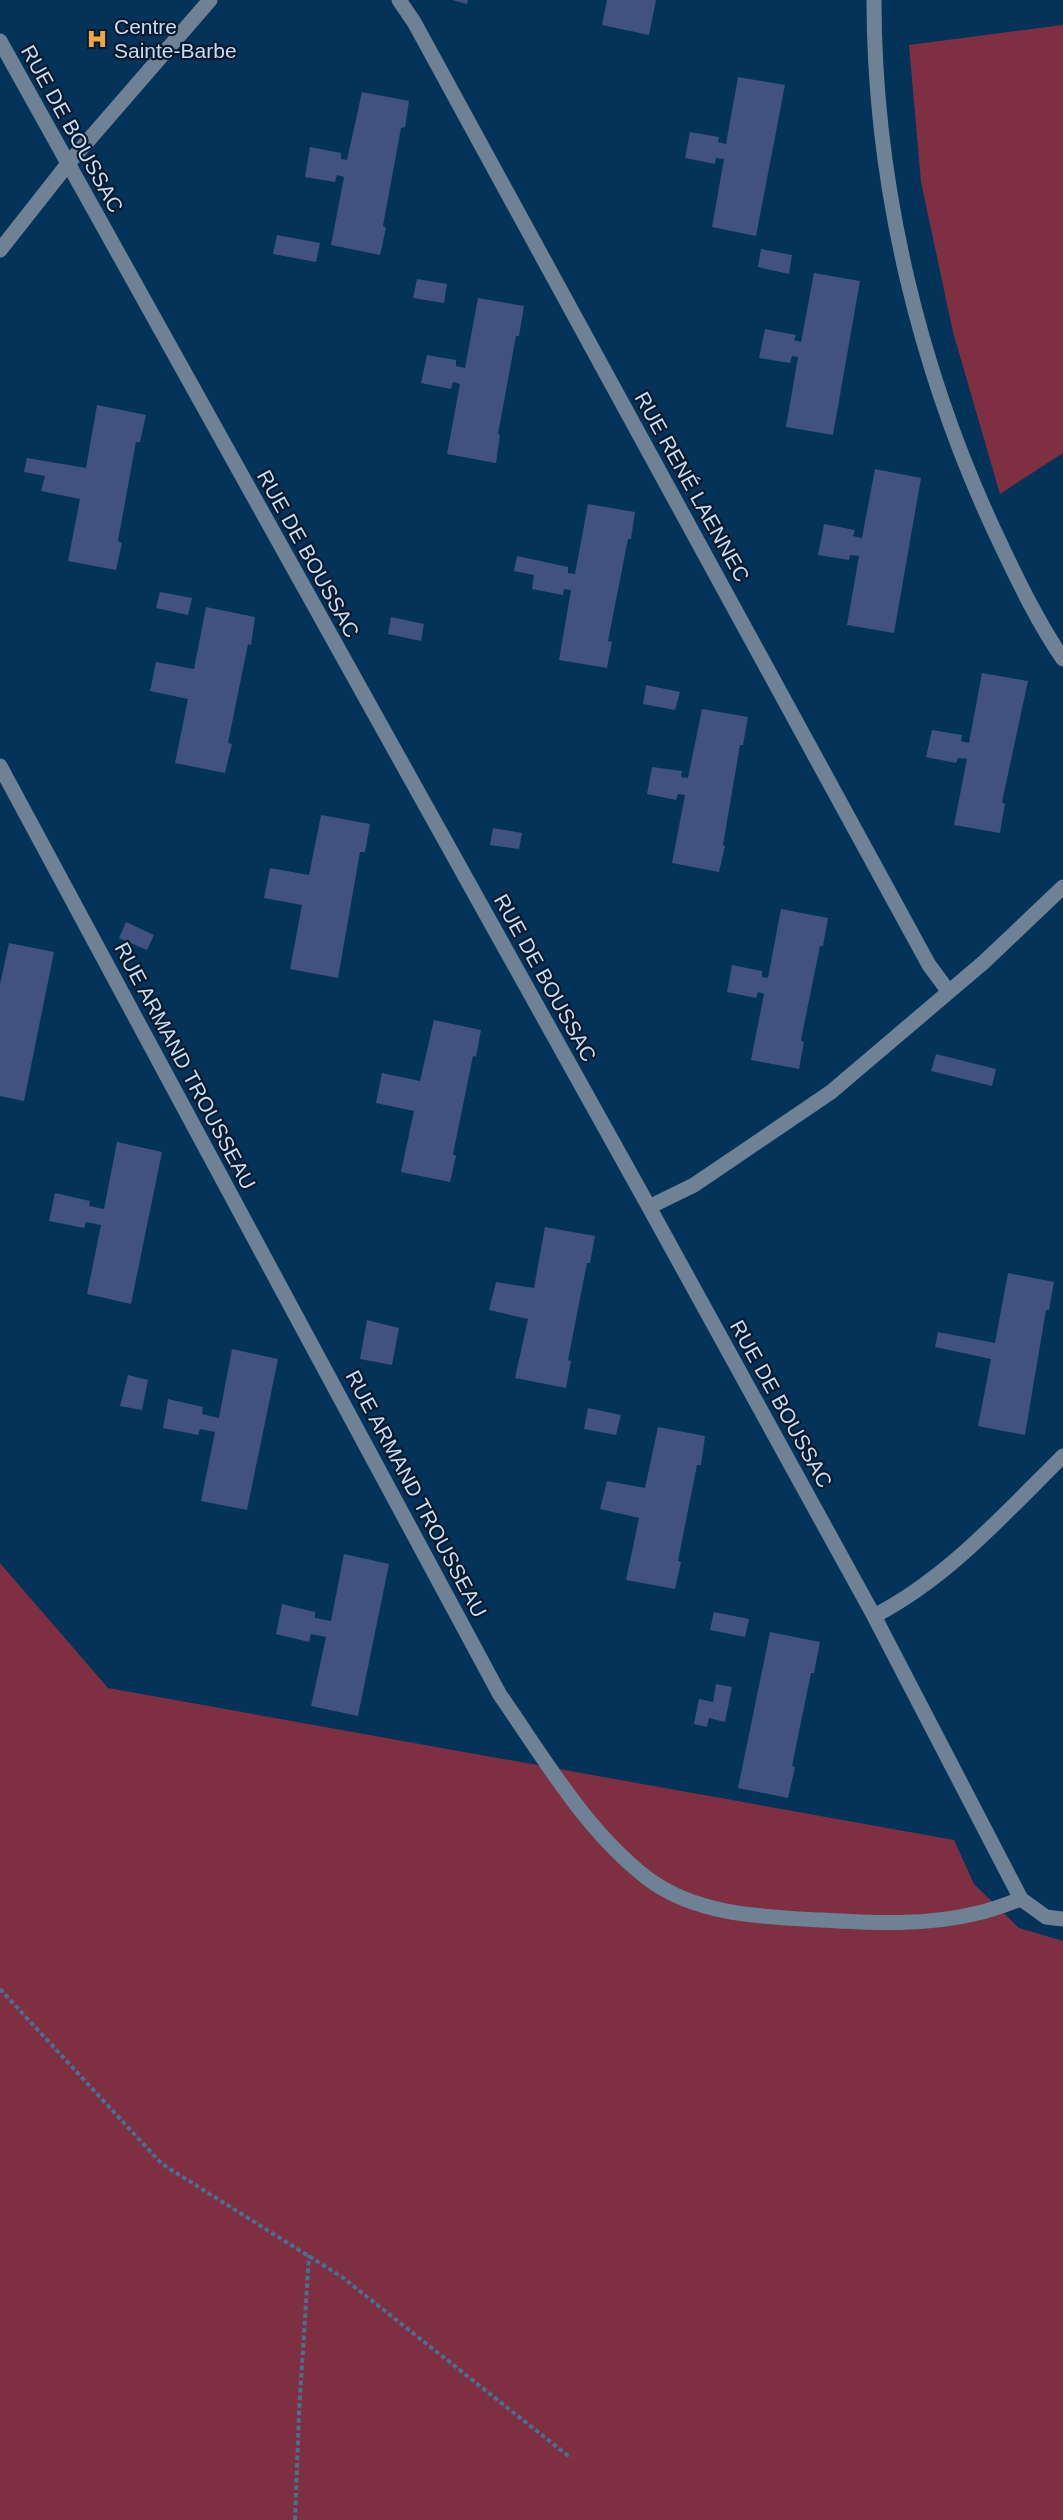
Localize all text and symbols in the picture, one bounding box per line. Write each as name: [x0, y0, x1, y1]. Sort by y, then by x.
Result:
place label: Centre Sainte-Barbe: [114, 15, 237, 62]
hospital icon: Centre Sainte-Barbe: [85, 27, 109, 51]
street label: RUE DE BOUSSAC: [17, 41, 128, 216]
street label: RUE RENÉ LAENNEC: [631, 388, 754, 586]
street label: RUE DE BOUSSAC: [253, 466, 364, 641]
street label: RUE DE BOUSSAC: [490, 890, 601, 1065]
street label: RUE ARMAND TROUSSEAU: [110, 938, 260, 1193]
street label: RUE DE BOUSSAC: [726, 1316, 837, 1491]
street label: RUE ARMAND TROUSSEAU: [341, 1366, 491, 1621]

